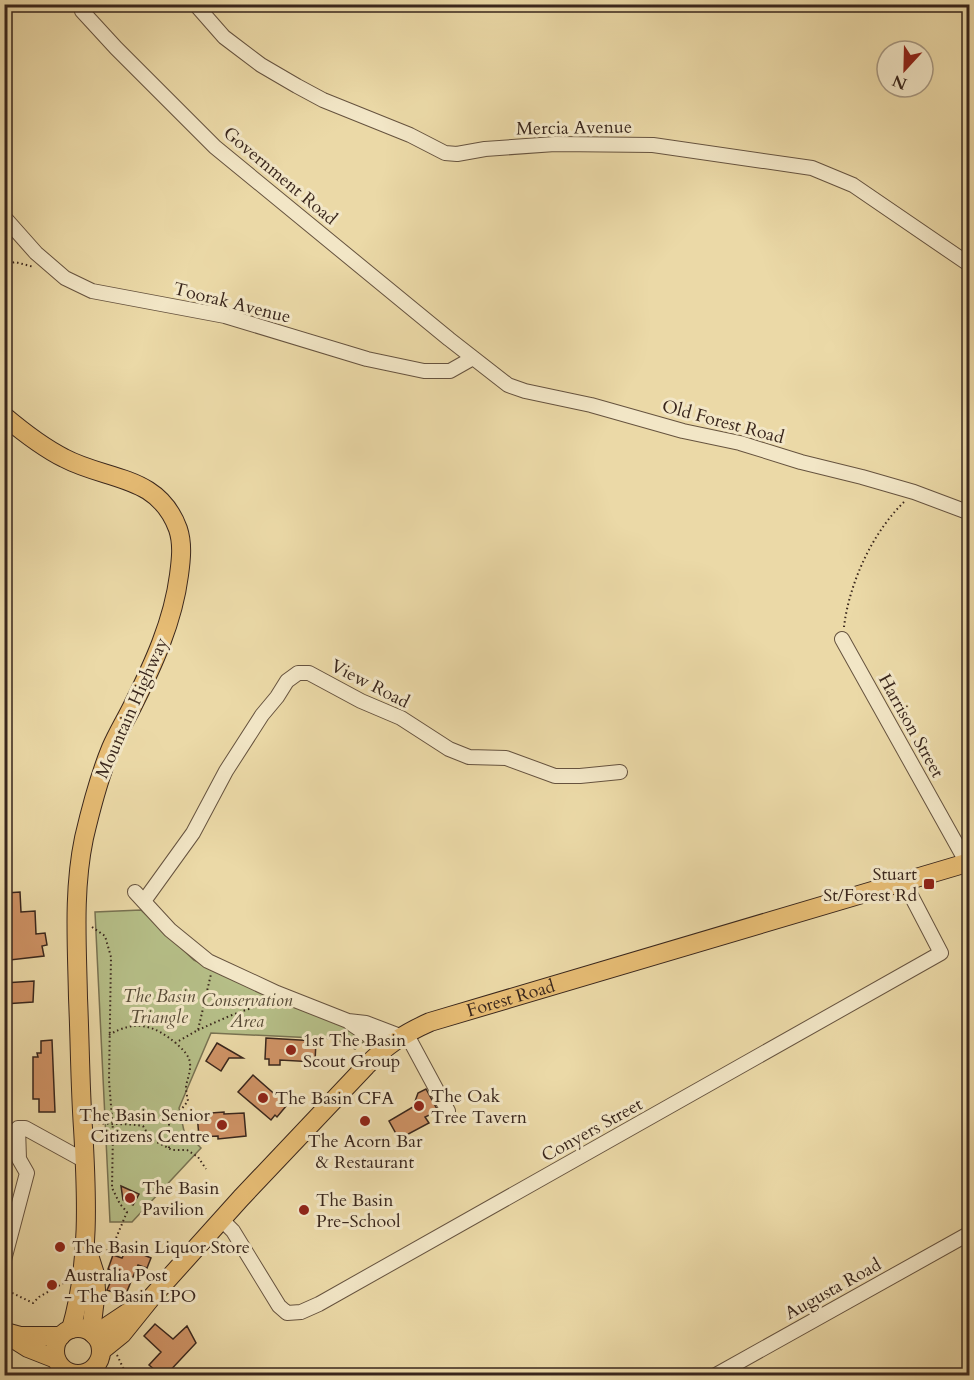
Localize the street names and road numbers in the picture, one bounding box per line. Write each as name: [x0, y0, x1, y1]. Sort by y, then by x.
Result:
street label: Mercia Avenue: [516, 114, 632, 142]
street label: Government Road: [218, 121, 343, 231]
street label: Toorak Avenue: [171, 276, 293, 330]
street label: Old Forest Road: [659, 394, 787, 450]
street label: Mountain Highway: [90, 633, 175, 783]
street label: View Road: [326, 654, 414, 715]
street label: Harrison Street: [872, 670, 950, 783]
street label: Forest Road: [464, 973, 558, 1023]
street label: Conyers Street: [537, 1092, 647, 1168]
street label: Augusta Road: [780, 1252, 886, 1326]

